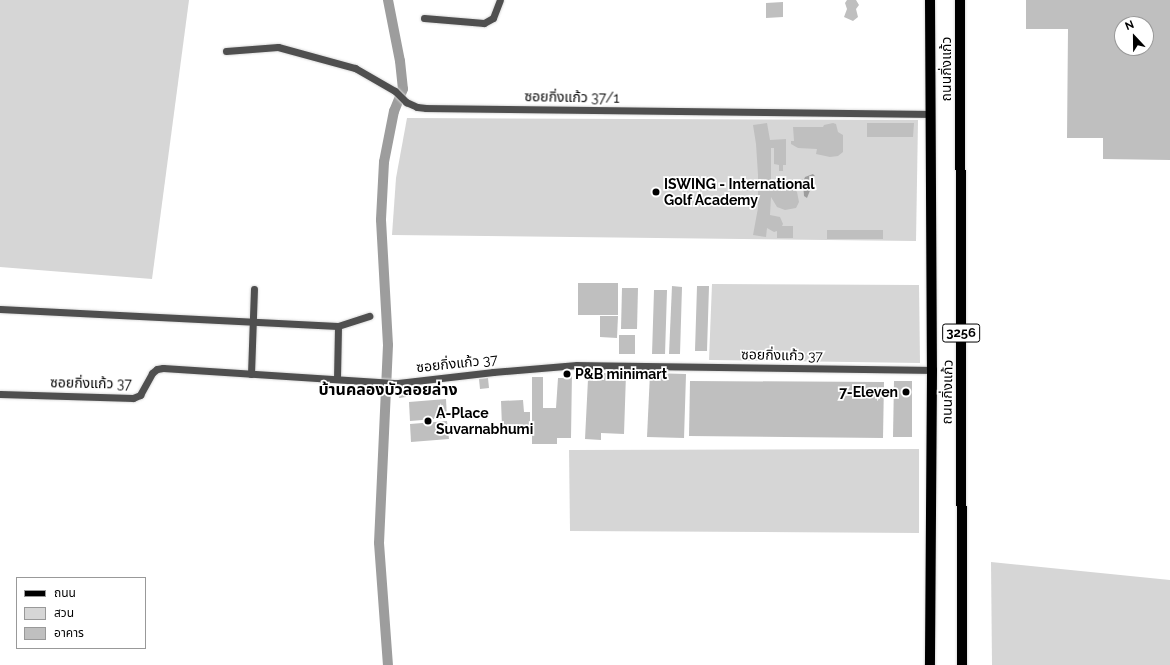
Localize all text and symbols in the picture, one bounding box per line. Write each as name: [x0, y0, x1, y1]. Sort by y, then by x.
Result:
north arrow: [1114, 16, 1154, 56]
text: N: [1123, 18, 1136, 33]
street label: ถนนกิ่งแก้ว: [938, 37, 954, 101]
street label: ซอยกิ่งแก้ว 37/1: [524, 88, 620, 106]
place label: ISWING - International Golf Academy: [664, 176, 815, 208]
marker: ISWING - International Golf Academy: [651, 187, 661, 197]
road number: 3256: [942, 322, 980, 344]
street label: ซอยกิ่งแก้ว 37: [741, 346, 823, 364]
street label: ซอยกิ่งแก้ว 37: [415, 350, 499, 376]
street label: ถนนกิ่งแก้ว: [938, 359, 956, 425]
place label: P&B minimart: [575, 366, 667, 382]
marker: P&B minimart: [562, 369, 572, 379]
street label: ซอยกิ่งแก้ว 37: [50, 374, 132, 392]
district label: บ้านคลองบัวลอยล่าง: [318, 380, 458, 400]
place label: 7-Eleven: [839, 384, 898, 400]
marker: 7-Eleven: [901, 387, 911, 397]
place label: A-Place Suvarnabhumi: [436, 405, 533, 438]
marker: A-Place Suvarnabhumi: [423, 416, 433, 426]
legend: [16, 577, 146, 649]
text: ถนน: [54, 586, 76, 600]
text: สวน: [54, 606, 74, 620]
text: อาคาร: [54, 626, 84, 640]

